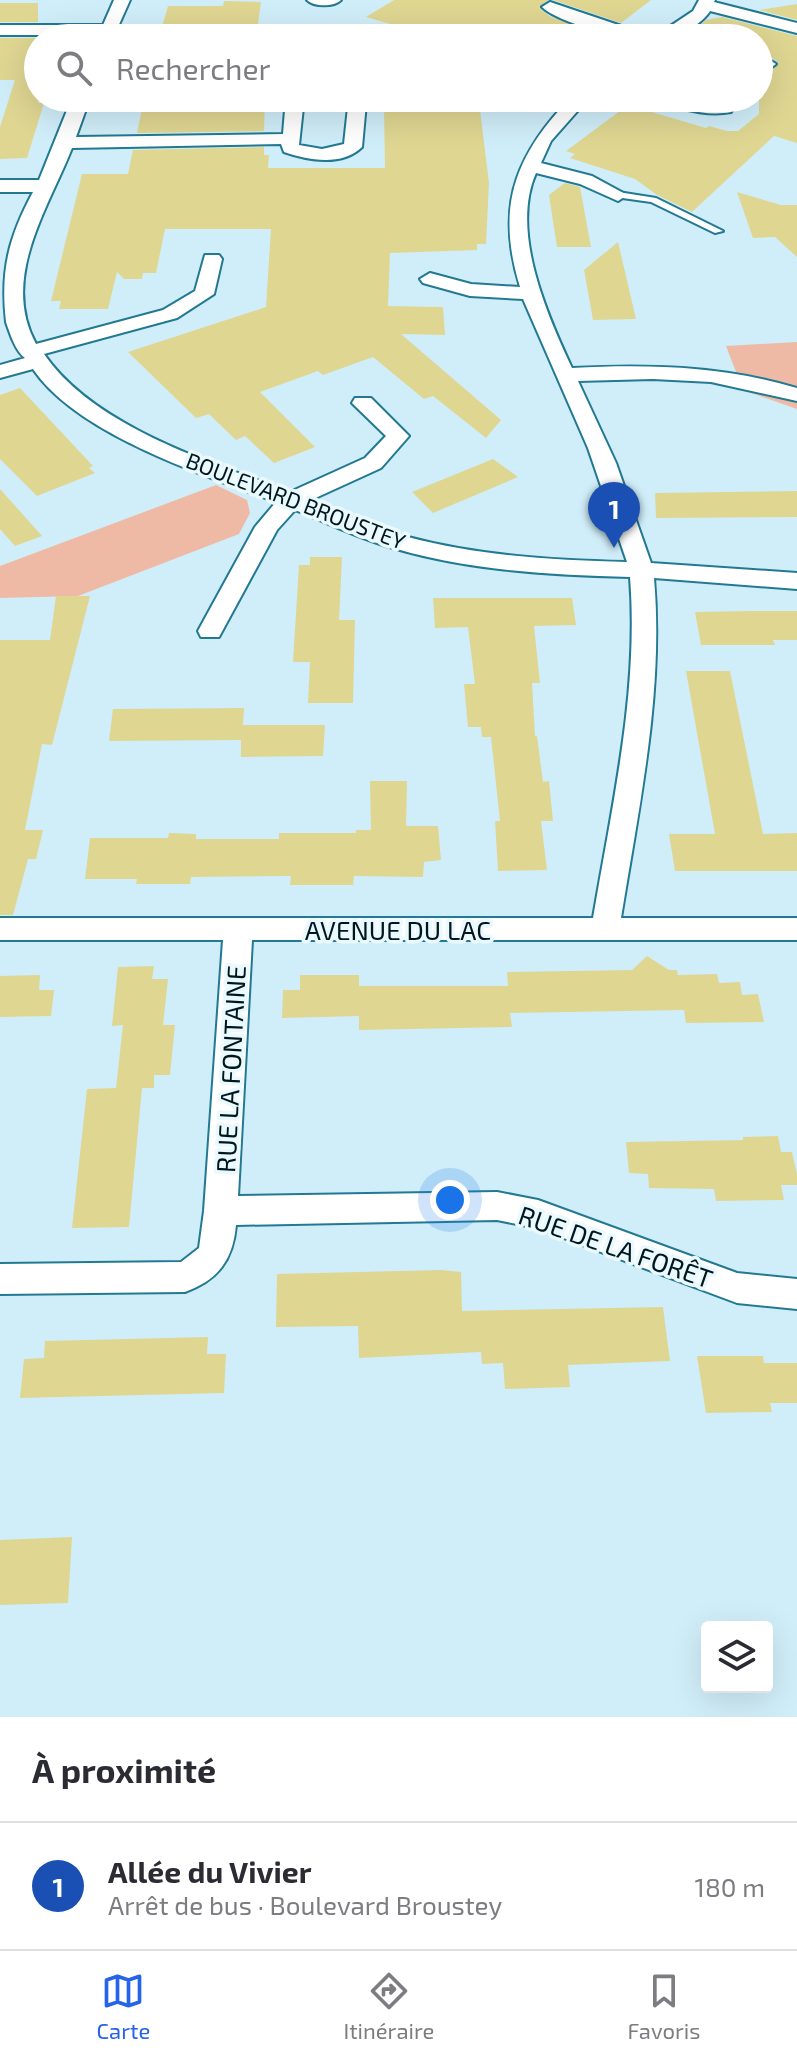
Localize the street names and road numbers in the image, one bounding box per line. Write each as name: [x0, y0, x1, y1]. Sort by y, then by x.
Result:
street label: BOULEVARD BROUSTEY: [183, 446, 410, 554]
street label: AVENUE DU LAC: [305, 914, 491, 945]
street label: RUE LA FONTAINE: [209, 965, 251, 1173]
street label: RUE DE LA FORÊT: [515, 1198, 717, 1294]

